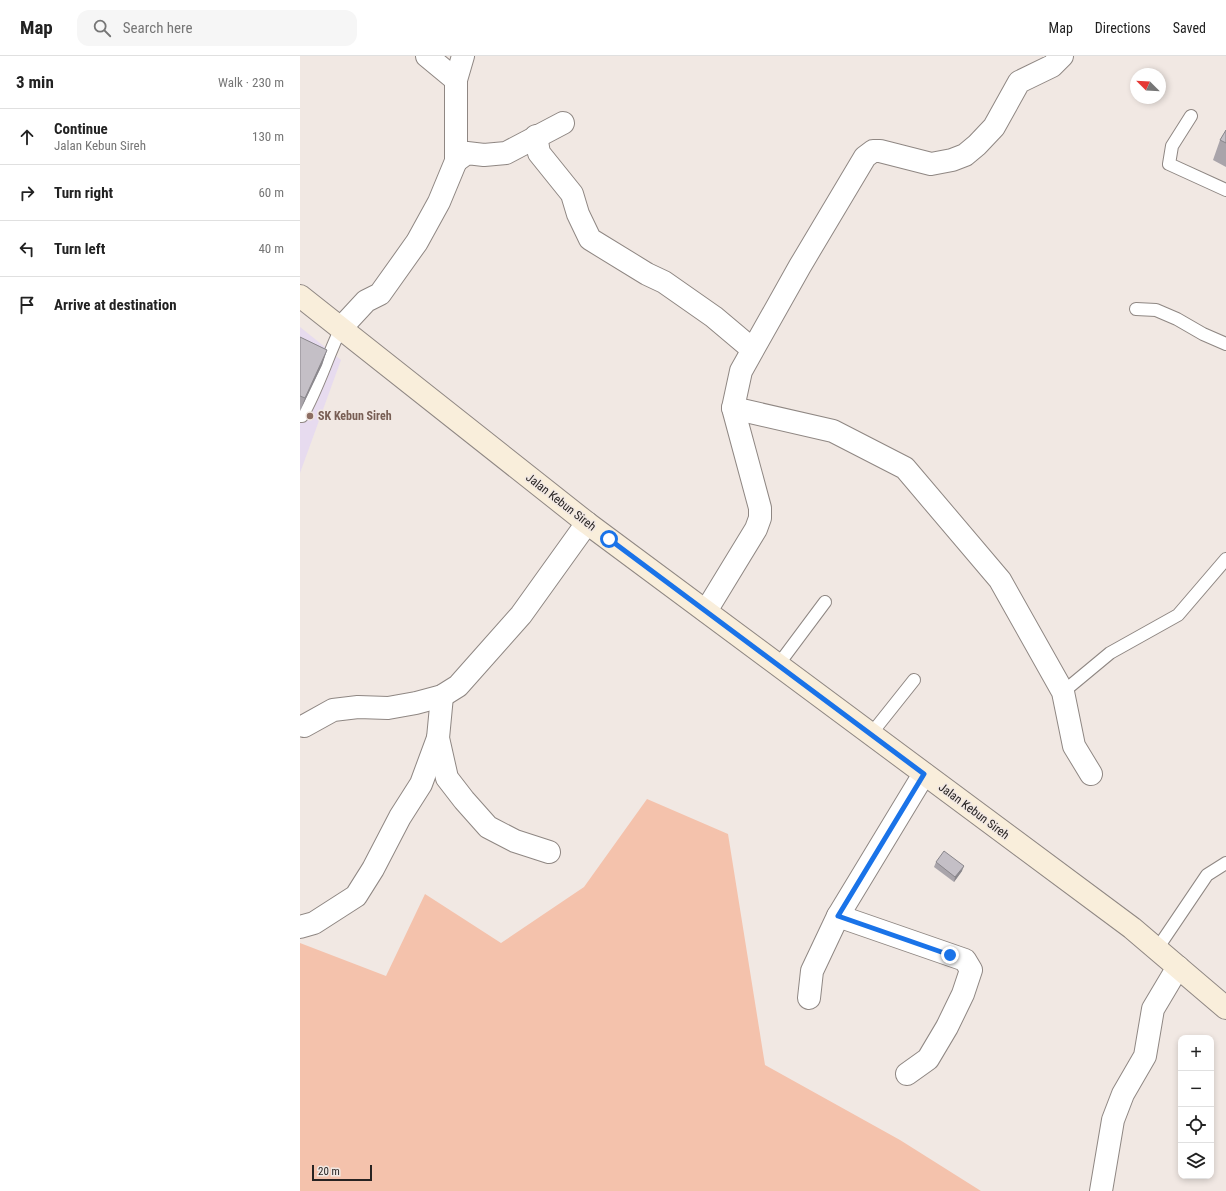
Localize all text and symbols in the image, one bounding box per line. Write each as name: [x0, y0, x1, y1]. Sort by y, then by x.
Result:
search box: [77, 10, 357, 46]
text: Map: [20, 16, 53, 39]
icon: search: [91, 17, 113, 39]
text: Search here: [123, 19, 193, 37]
text: Map: [1049, 20, 1073, 36]
text: Directions: [1095, 20, 1151, 36]
text: Saved: [1173, 20, 1206, 36]
north arrow: [1130, 68, 1166, 104]
text: 3 min: [16, 72, 54, 92]
text: Walk · 230 m: [218, 75, 284, 90]
text: Continue: [54, 120, 108, 138]
icon: ahead: [16, 126, 38, 148]
text: 130 m: [252, 129, 284, 144]
text: Jalan Kebun Sireh: [54, 138, 146, 153]
icon: right: [16, 182, 38, 204]
text: Turn right: [54, 184, 113, 202]
text: 60 m: [258, 185, 284, 200]
icon: left: [16, 238, 38, 260]
text: Turn left: [54, 240, 105, 258]
text: 40 m: [258, 241, 284, 256]
icon: arrive: [16, 294, 38, 316]
text: Arrive at destination: [54, 296, 177, 314]
place label: SK Kebun Sireh: [318, 409, 392, 423]
marker: SK Kebun Sireh: [305, 411, 315, 421]
street label: Jalan Kebun Sireh: [523, 470, 599, 534]
route start: [600, 530, 618, 548]
street label: Jalan Kebun Sireh: [936, 780, 1012, 842]
route end: [941, 946, 959, 964]
map controls: [1178, 1035, 1214, 1179]
button: +: [1178, 1035, 1214, 1071]
button: −: [1178, 1071, 1214, 1107]
button: locate: [1178, 1107, 1214, 1143]
button: layers: [1178, 1143, 1214, 1179]
scale bar: [312, 1163, 372, 1182]
text: 20 m: [318, 1165, 340, 1178]

